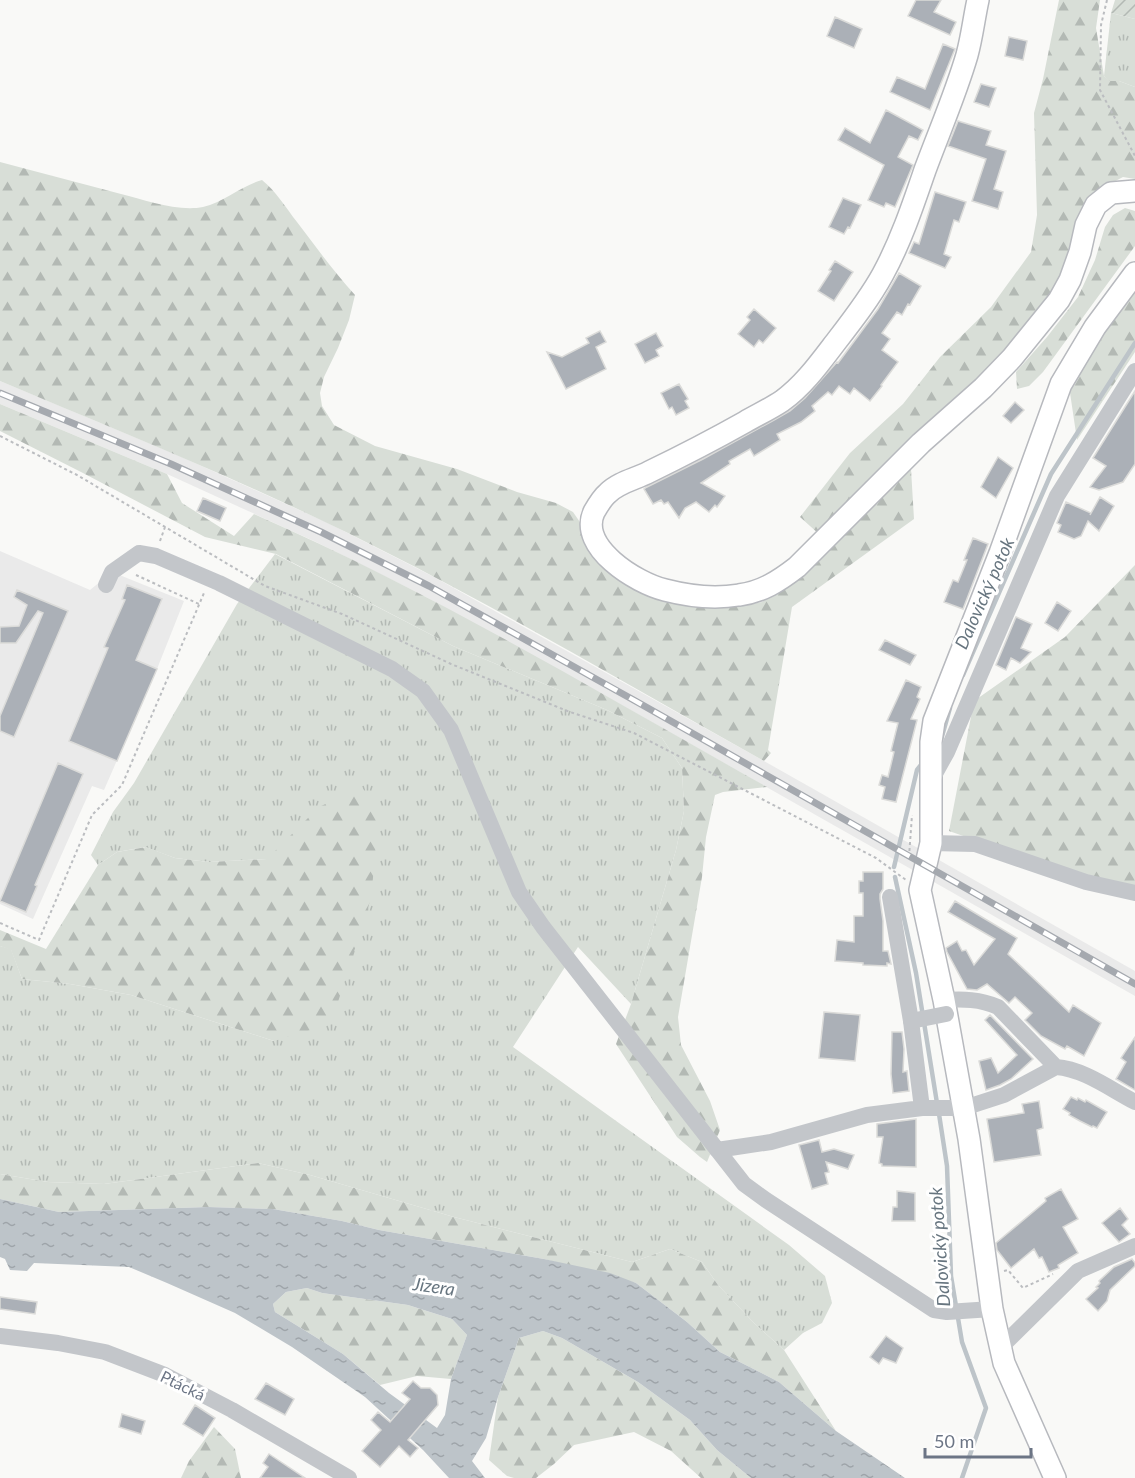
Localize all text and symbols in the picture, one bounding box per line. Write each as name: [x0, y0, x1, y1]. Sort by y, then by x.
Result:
water label: Dalovický potok: [950, 533, 1019, 652]
water label: Dalovický potok: [924, 1186, 954, 1307]
water label: Jizera: [411, 1272, 456, 1300]
street label: Ptácká: [158, 1366, 208, 1404]
scale bar: [925, 1421, 1032, 1459]
text: 50 m: [934, 1430, 974, 1452]

